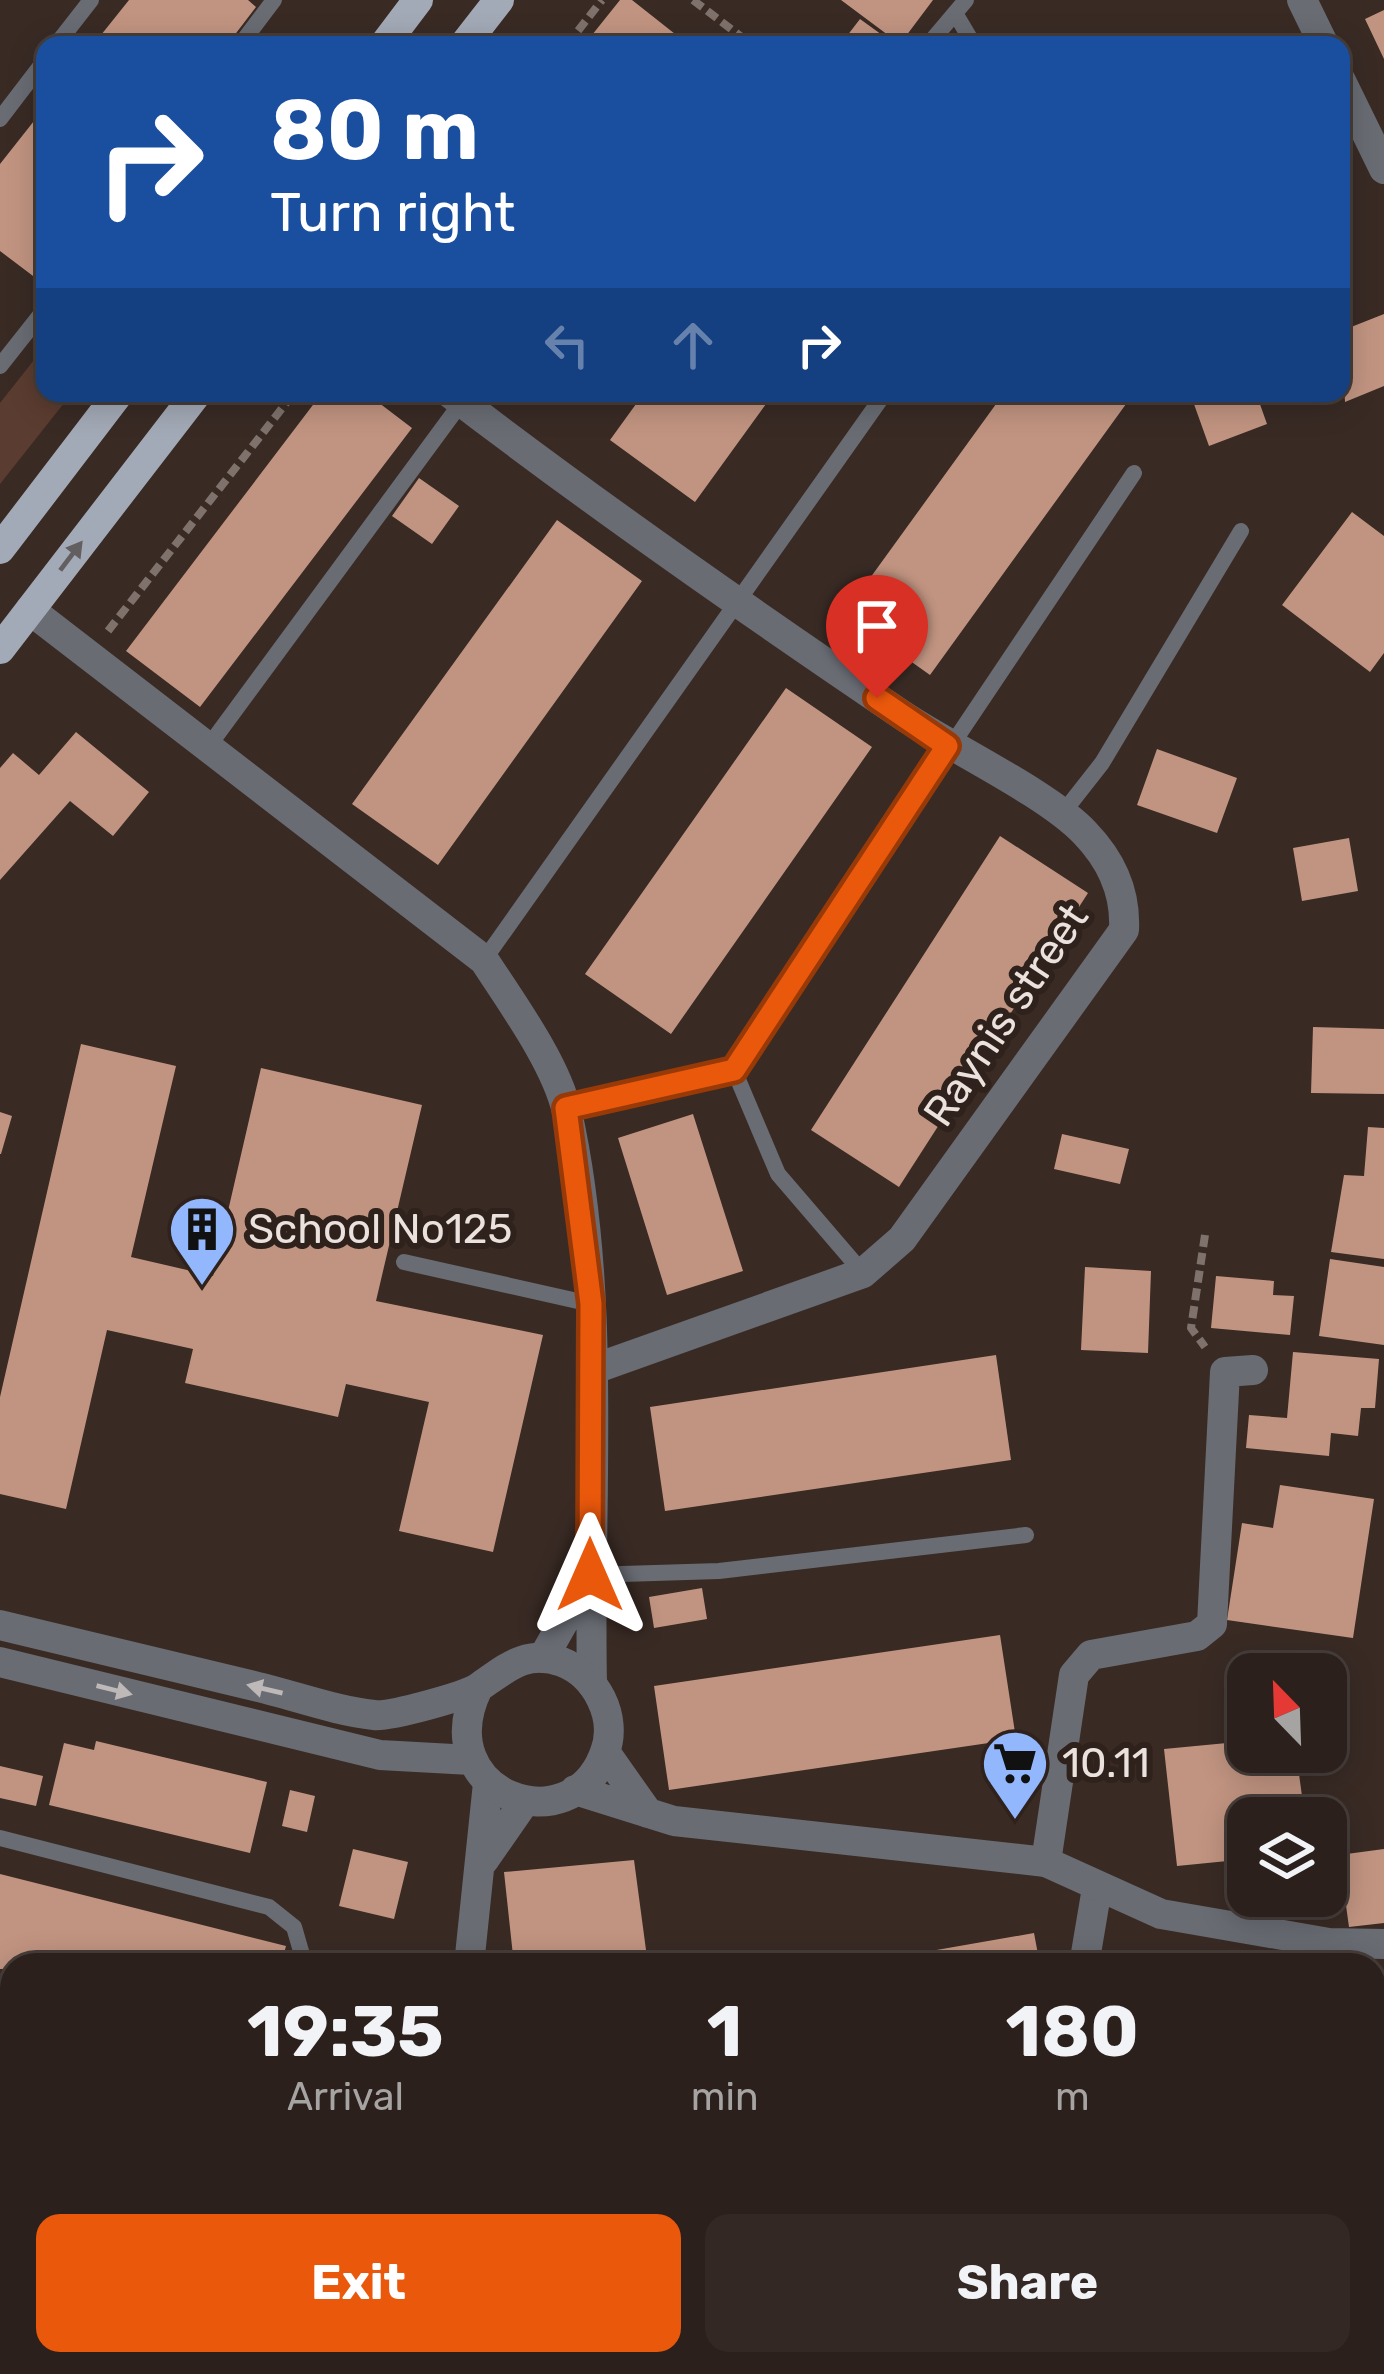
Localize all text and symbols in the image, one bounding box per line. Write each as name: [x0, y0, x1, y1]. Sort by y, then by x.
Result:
text: 80 m: [270, 80, 479, 180]
icon: right: [72, 84, 228, 240]
text: Turn right: [270, 181, 515, 245]
icon: left: [534, 312, 600, 378]
icon: ahead: [660, 312, 726, 378]
icon: right: [786, 312, 852, 378]
one-way arrow: [59, 541, 83, 572]
pin: [826, 575, 928, 698]
icon: arrive: [844, 593, 910, 659]
street label: Raynis street: [913, 894, 1099, 1136]
building icon: School No125: [167, 1194, 237, 1288]
place label: School No125: [248, 1204, 512, 1254]
position arrow: [527, 1512, 653, 1638]
north arrow: [1227, 1653, 1347, 1773]
map controls: [1227, 1653, 1347, 1917]
one-way arrow: [246, 1679, 283, 1698]
one-way arrow: [95, 1681, 132, 1700]
supermarket icon: 10.11: [980, 1728, 1050, 1822]
place label: 10.11: [1062, 1738, 1150, 1788]
button: layers: [1227, 1797, 1347, 1917]
text: 19:35: [247, 1989, 444, 2074]
text: 1: [707, 1989, 743, 2074]
text: 180: [1006, 1989, 1139, 2074]
text: Arrival: [287, 2074, 404, 2120]
text: min: [691, 2074, 759, 2120]
text: m: [1055, 2074, 1090, 2120]
button: Exit: [36, 2214, 681, 2352]
button: Share: [705, 2214, 1350, 2352]

